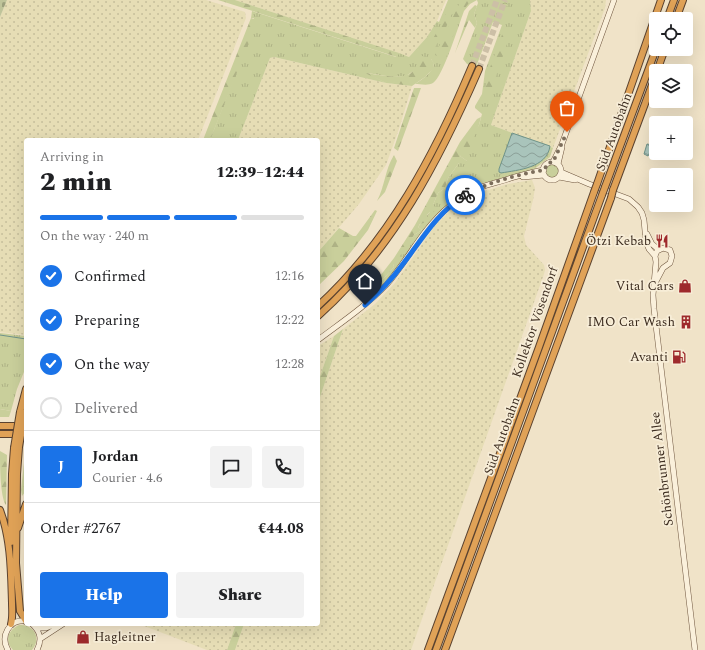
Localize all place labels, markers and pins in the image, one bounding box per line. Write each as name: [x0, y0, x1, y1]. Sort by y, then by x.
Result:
pin: [550, 91, 584, 132]
place label: Ötzi Kebab: [586, 231, 651, 251]
restaurant icon: Ötzi Kebab: [654, 233, 670, 249]
pin: [348, 264, 382, 305]
place label: Vital Cars: [616, 276, 674, 296]
shop icon: Vital Cars: [677, 278, 693, 294]
place label: IMO Car Wash: [588, 312, 675, 332]
building icon: IMO Car Wash: [678, 314, 694, 330]
place label: Avanti: [630, 347, 668, 367]
fuel station icon: Avanti: [671, 349, 687, 365]
place label: Hagleitner: [94, 627, 156, 647]
shop icon: Hagleitner: [75, 629, 91, 645]

